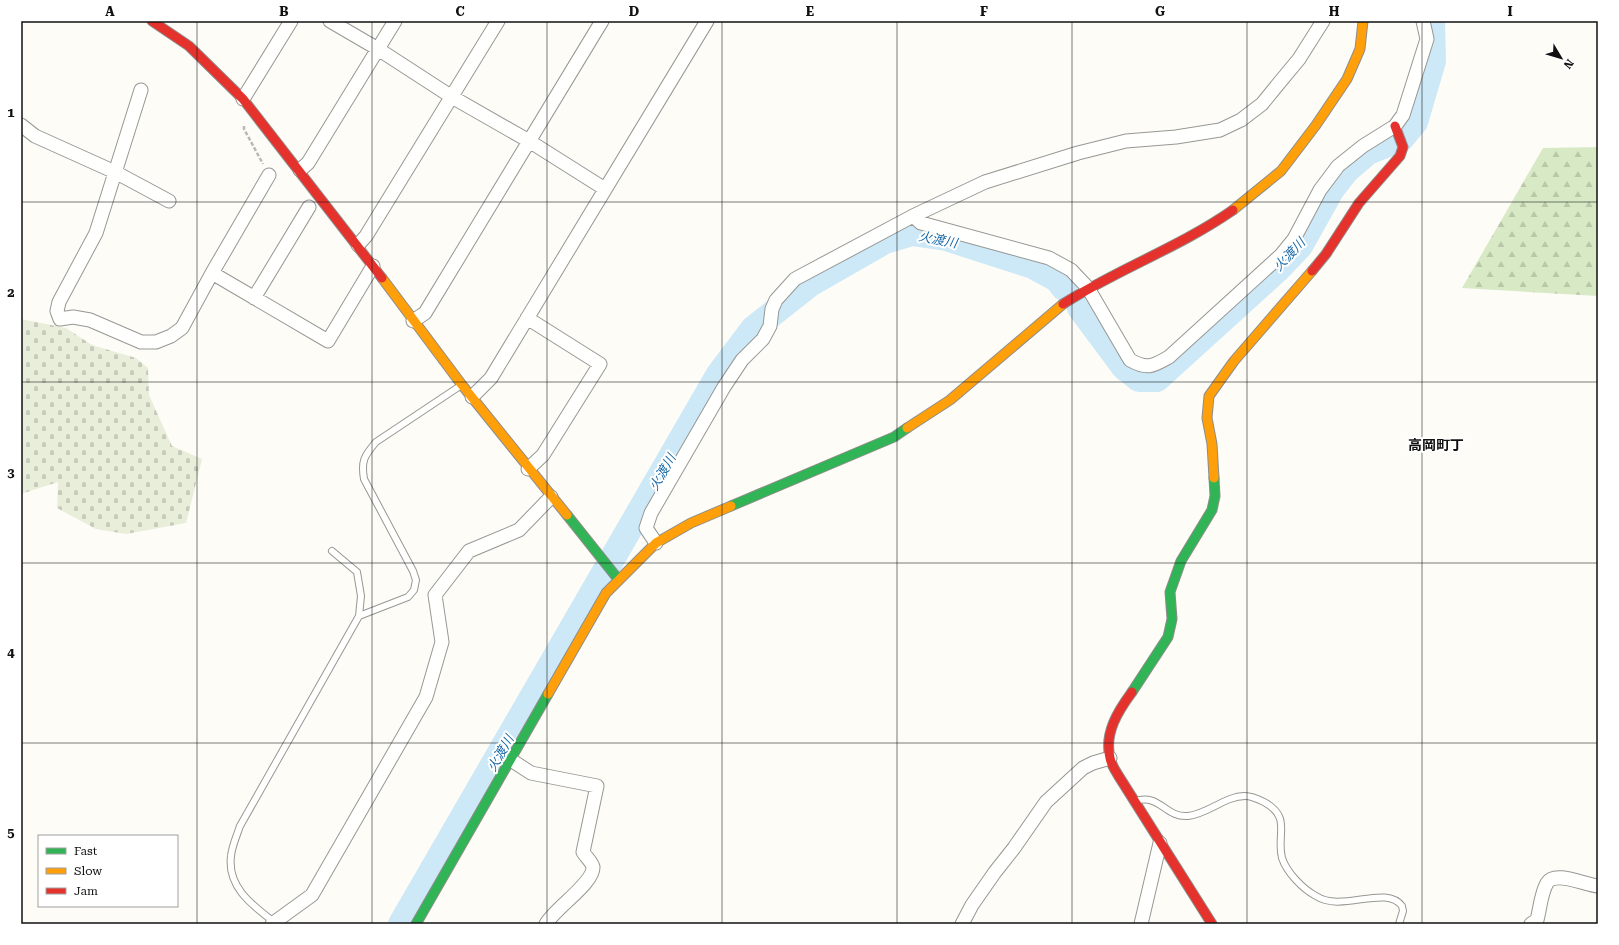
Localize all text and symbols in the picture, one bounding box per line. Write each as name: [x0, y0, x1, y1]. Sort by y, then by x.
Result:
text: A: [105, 4, 115, 19]
text: B: [279, 4, 289, 19]
text: C: [455, 4, 465, 19]
text: D: [629, 4, 639, 19]
text: E: [806, 4, 814, 19]
text: F: [980, 4, 988, 19]
text: G: [1155, 4, 1165, 19]
text: H: [1329, 4, 1340, 19]
text: I: [1507, 4, 1513, 19]
north arrow: [1541, 38, 1581, 78]
text: N: [1560, 57, 1576, 72]
text: 1: [7, 105, 15, 120]
water label: 火渡川: [917, 228, 960, 251]
water label: 火渡川: [1271, 234, 1310, 274]
text: 2: [7, 285, 15, 300]
district label: 高岡町丁: [1408, 437, 1464, 453]
water label: 火渡川: [646, 450, 680, 493]
text: 3: [7, 465, 15, 480]
text: 4: [7, 645, 15, 660]
water label: 火渡川: [484, 731, 518, 774]
text: 5: [7, 825, 15, 840]
legend: [38, 835, 178, 907]
text: Fast: [74, 844, 98, 858]
text: Slow: [74, 864, 102, 878]
text: Jam: [74, 884, 98, 898]

